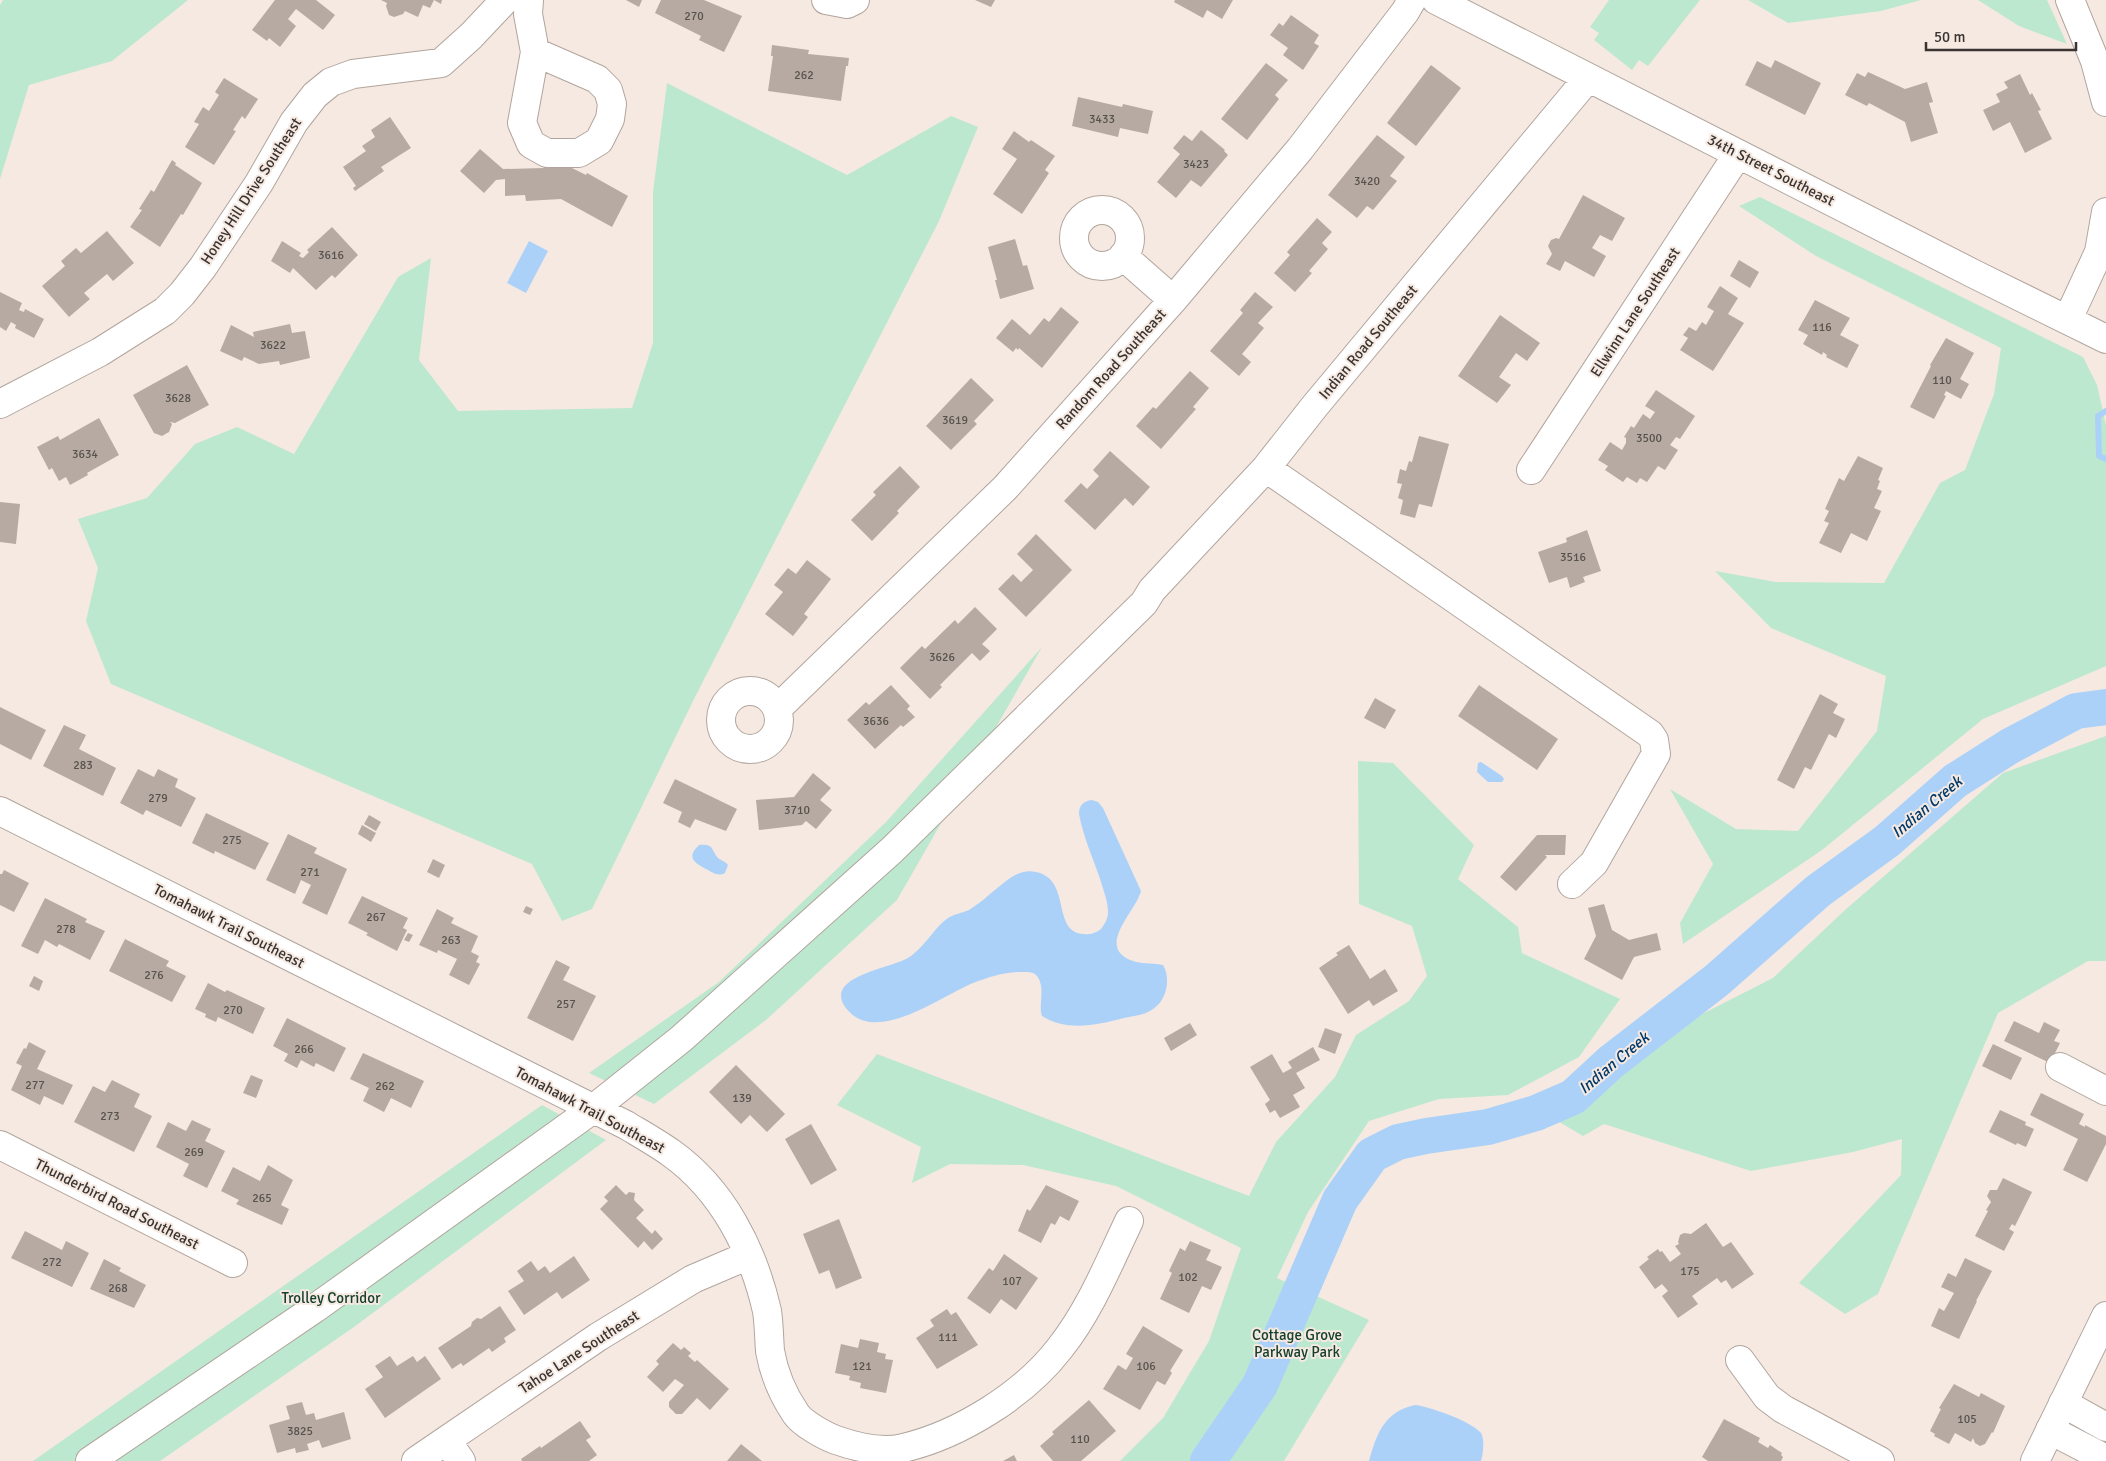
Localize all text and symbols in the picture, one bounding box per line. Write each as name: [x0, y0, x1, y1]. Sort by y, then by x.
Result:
house number: 270: [684, 9, 704, 24]
scale bar: [1926, 20, 2076, 52]
text: 50 m: [1934, 28, 1965, 46]
house number: 262: [794, 68, 814, 83]
house number: 3433: [1089, 112, 1115, 127]
street label: Honey Hill Drive Southeast: [197, 114, 305, 268]
street label: 34th Street Southeast: [1705, 130, 1837, 210]
house number: 3423: [1183, 157, 1209, 172]
house number: 3420: [1354, 174, 1380, 189]
street label: Ellwinn Lane Southeast: [1586, 244, 1684, 380]
house number: 3616: [318, 248, 344, 263]
street label: Indian Road Southeast: [1315, 281, 1421, 403]
street label: Random Road Southeast: [1052, 305, 1170, 433]
house number: 116: [1812, 320, 1832, 335]
house number: 3622: [260, 338, 286, 353]
house number: 110: [1932, 373, 1952, 388]
house number: 3628: [165, 391, 191, 406]
house number: 3619: [942, 413, 968, 428]
house number: 3500: [1636, 431, 1662, 446]
house number: 3634: [72, 447, 98, 462]
house number: 3516: [1560, 550, 1586, 565]
house number: 3626: [929, 650, 955, 665]
house number: 3636: [863, 714, 889, 729]
house number: 283: [73, 758, 93, 773]
water label: Indian Creek: [1888, 770, 1968, 842]
house number: 279: [148, 791, 168, 806]
house number: 3710: [784, 803, 810, 818]
house number: 275: [222, 833, 242, 848]
house number: 271: [300, 865, 320, 880]
street label: Tomahawk Trail Southeast: [151, 880, 307, 972]
house number: 267: [366, 910, 386, 925]
house number: 278: [56, 922, 76, 937]
house number: 263: [441, 933, 461, 948]
house number: 276: [144, 968, 164, 983]
house number: 257: [556, 997, 576, 1012]
house number: 270: [223, 1003, 243, 1018]
water label: Indian Creek: [1575, 1026, 1655, 1098]
house number: 266: [294, 1042, 314, 1057]
street label: Tomahawk Trail Southeast: [512, 1063, 668, 1157]
house number: 277: [25, 1078, 45, 1093]
house number: 262: [375, 1079, 395, 1094]
house number: 139: [732, 1091, 752, 1106]
house number: 273: [100, 1109, 120, 1124]
house number: 269: [184, 1145, 204, 1160]
street label: Thunderbird Road Southeast: [32, 1155, 202, 1253]
house number: 265: [252, 1191, 272, 1206]
house number: 272: [42, 1255, 62, 1270]
house number: 175: [1680, 1264, 1700, 1279]
house number: 102: [1178, 1270, 1198, 1285]
house number: 107: [1002, 1274, 1022, 1289]
house number: 268: [108, 1281, 128, 1296]
park label: Trolley Corridor: [281, 1289, 381, 1307]
street label: Tahoe Lane Southeast: [516, 1306, 642, 1398]
park label: Cottage Grove Parkway Park: [1252, 1326, 1342, 1361]
house number: 111: [938, 1330, 958, 1345]
house number: 121: [852, 1359, 872, 1374]
house number: 106: [1136, 1359, 1156, 1374]
house number: 105: [1957, 1412, 1977, 1427]
house number: 3825: [287, 1424, 313, 1439]
house number: 110: [1070, 1432, 1090, 1447]

